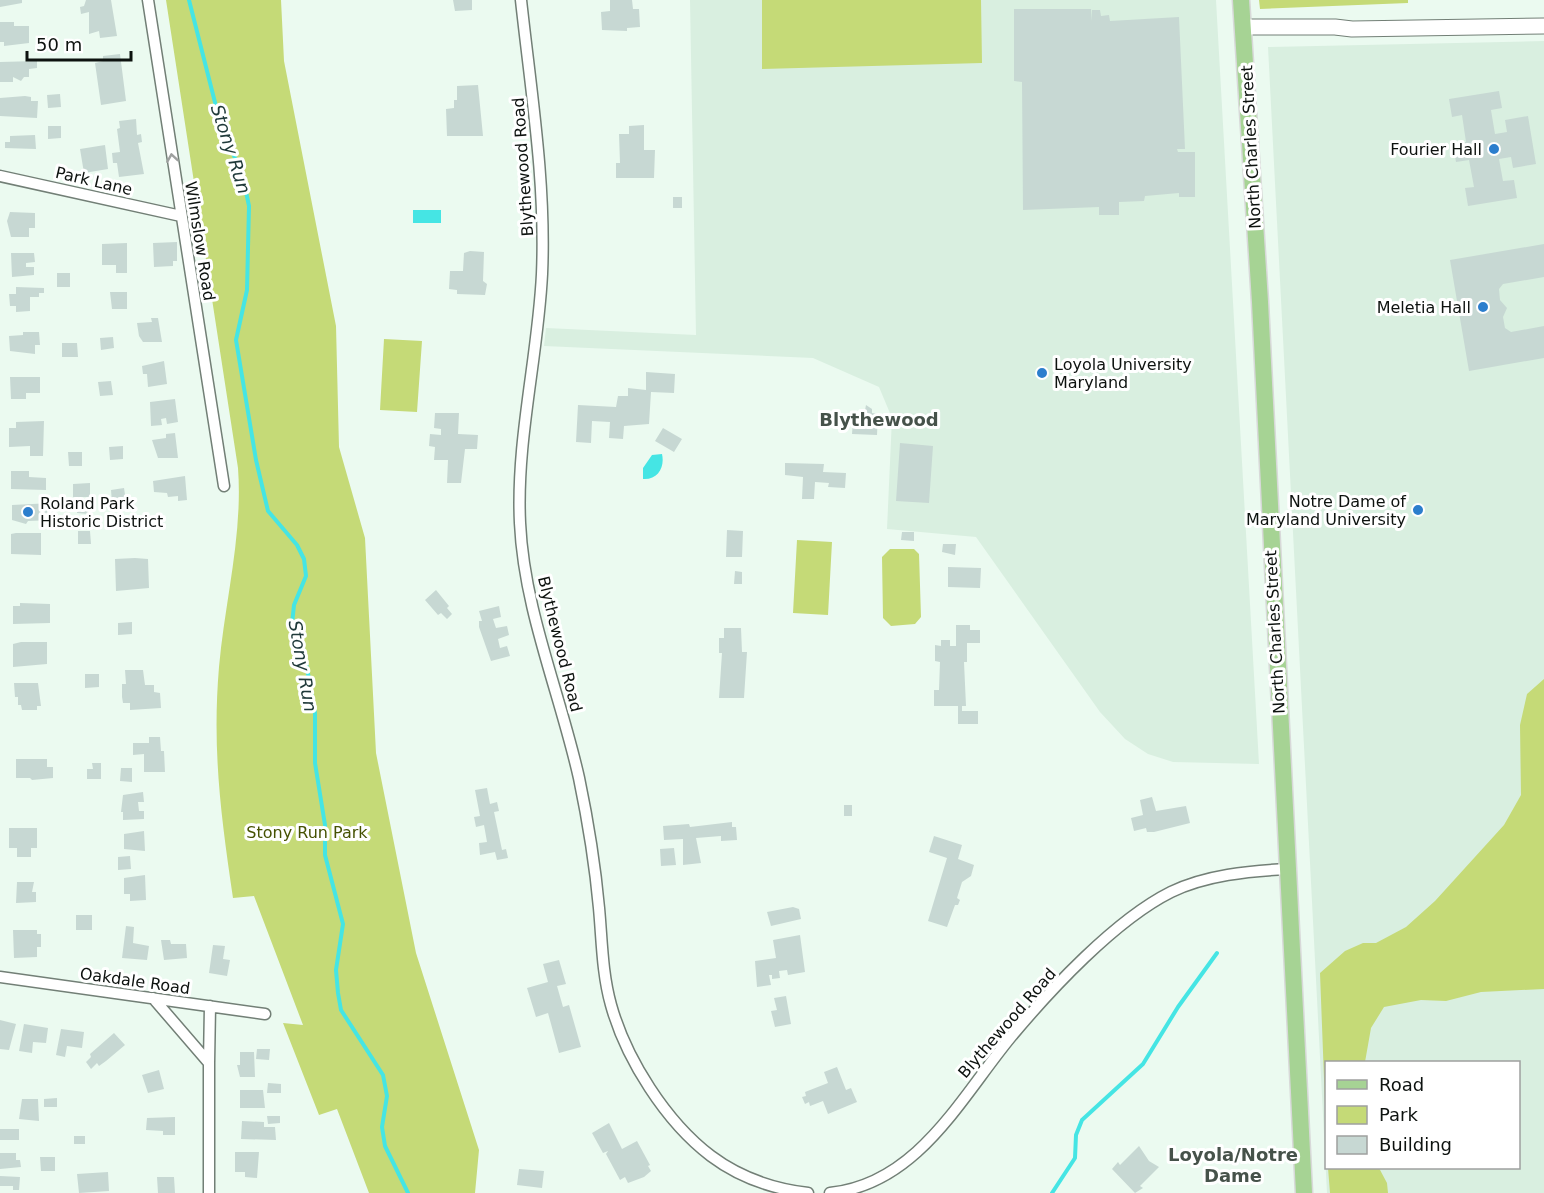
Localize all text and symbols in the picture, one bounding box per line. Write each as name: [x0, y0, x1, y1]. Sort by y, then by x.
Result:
scale bar: [27, 24, 130, 62]
text: 50 m: [36, 34, 82, 55]
street label: North Charles Street: [1237, 65, 1265, 229]
street label: Blythewood Road: [509, 97, 537, 237]
water label: Stony Run: [207, 102, 255, 196]
place label: Fourier Hall: [1390, 140, 1482, 159]
marker: Fourier Hall: [1487, 142, 1501, 156]
one-way arrow: [166, 153, 178, 162]
street label: Park Lane: [54, 163, 134, 199]
street label: Wilmslow Road: [181, 180, 219, 302]
place label: Meletia Hall: [1377, 298, 1471, 317]
marker: Meletia Hall: [1476, 300, 1490, 314]
place label: Loyola University Maryland: [1054, 355, 1192, 392]
marker: Loyola University Maryland: [1035, 366, 1049, 380]
district label: Blythewood: [819, 409, 939, 430]
place label: Notre Dame of Maryland University: [1246, 492, 1406, 529]
place label: Roland Park Historic District: [40, 494, 163, 531]
marker: Notre Dame of Maryland University: [1411, 503, 1425, 517]
marker: Roland Park Historic District: [21, 505, 35, 519]
street label: North Charles Street: [1261, 550, 1289, 714]
street label: Blythewood Road: [534, 574, 586, 714]
water label: Stony Run: [285, 619, 321, 713]
park label: Stony Run Park: [246, 823, 368, 842]
street label: Oakdale Road: [79, 964, 191, 998]
street label: Blythewood Road: [954, 964, 1060, 1082]
legend: [1325, 1061, 1520, 1169]
text: Road: [1379, 1074, 1424, 1095]
text: Park: [1379, 1104, 1418, 1125]
text: Building: [1379, 1134, 1452, 1155]
district label: Loyola/Notre Dame: [1168, 1144, 1298, 1186]

